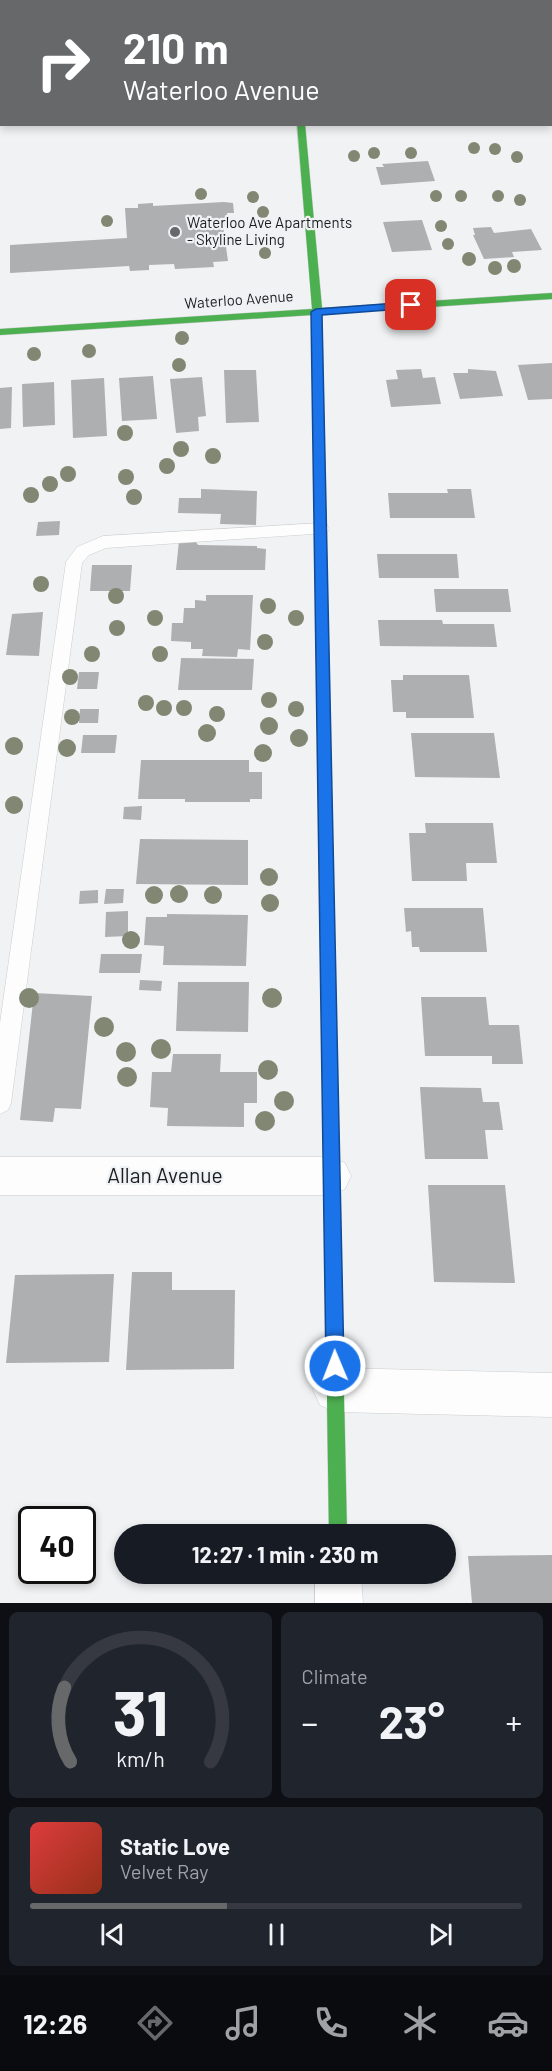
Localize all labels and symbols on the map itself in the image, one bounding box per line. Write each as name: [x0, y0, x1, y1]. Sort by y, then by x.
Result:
place label: Waterloo Ave Apartments - Skyline Living: [187, 213, 352, 248]
marker: Waterloo Ave Apartments - Skyline Living: [168, 225, 182, 239]
pin: [385, 279, 436, 330]
street label: Waterloo Avenue: [184, 286, 294, 312]
street label: Allan Avenue: [107, 1162, 223, 1187]
position arrow: [303, 1334, 367, 1398]
speed limit sign: 40: [18, 1506, 96, 1584]

